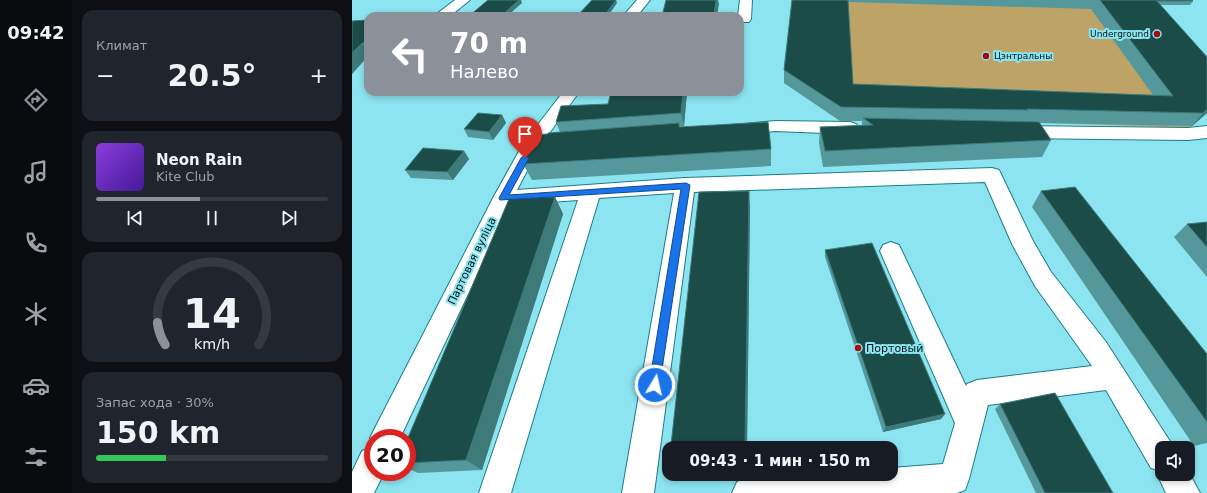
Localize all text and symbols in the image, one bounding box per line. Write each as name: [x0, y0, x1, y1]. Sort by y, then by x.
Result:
text: 09:42: [7, 22, 65, 43]
text: 70 m: [450, 27, 528, 60]
icon: left: [384, 28, 436, 80]
place label: Underground: [1090, 29, 1149, 39]
marker: Underground: [1152, 29, 1162, 39]
text: Климат: [96, 38, 147, 53]
marker: Цэнтральны: [981, 51, 991, 61]
place label: Цэнтральны: [994, 51, 1052, 61]
text: 20.5°: [167, 58, 257, 93]
text: Налево: [450, 61, 519, 82]
text: −: [96, 63, 114, 88]
text: +: [310, 63, 328, 88]
icon: directions: [22, 86, 50, 114]
pin: [508, 117, 542, 158]
icon: arrive: [514, 123, 536, 145]
text: Neon Rain: [156, 151, 242, 169]
icon: music: [22, 158, 50, 186]
text: Kite Club: [156, 169, 215, 184]
icon: previous: [124, 207, 146, 229]
icon: pause: [201, 207, 223, 229]
icon: next: [278, 207, 300, 229]
street label: Партовая вуліца: [445, 215, 499, 307]
icon: phone: [22, 229, 50, 257]
text: 14: [183, 289, 241, 338]
icon: climate: [22, 300, 50, 328]
text: km/h: [194, 335, 230, 351]
place label: Портовый: [866, 342, 923, 355]
marker: Портовый: [853, 343, 863, 353]
position arrow: [634, 364, 676, 406]
icon: car: [22, 372, 50, 400]
text: Запас хода · 30%: [96, 395, 214, 410]
text: 150 km: [96, 415, 220, 450]
speed limit sign: 20: [364, 429, 416, 481]
map controls: [1155, 441, 1195, 481]
button: sound: [1155, 441, 1195, 481]
icon: filters: [22, 443, 50, 471]
text: 09:43 · 1 мин · 150 m: [690, 452, 871, 470]

